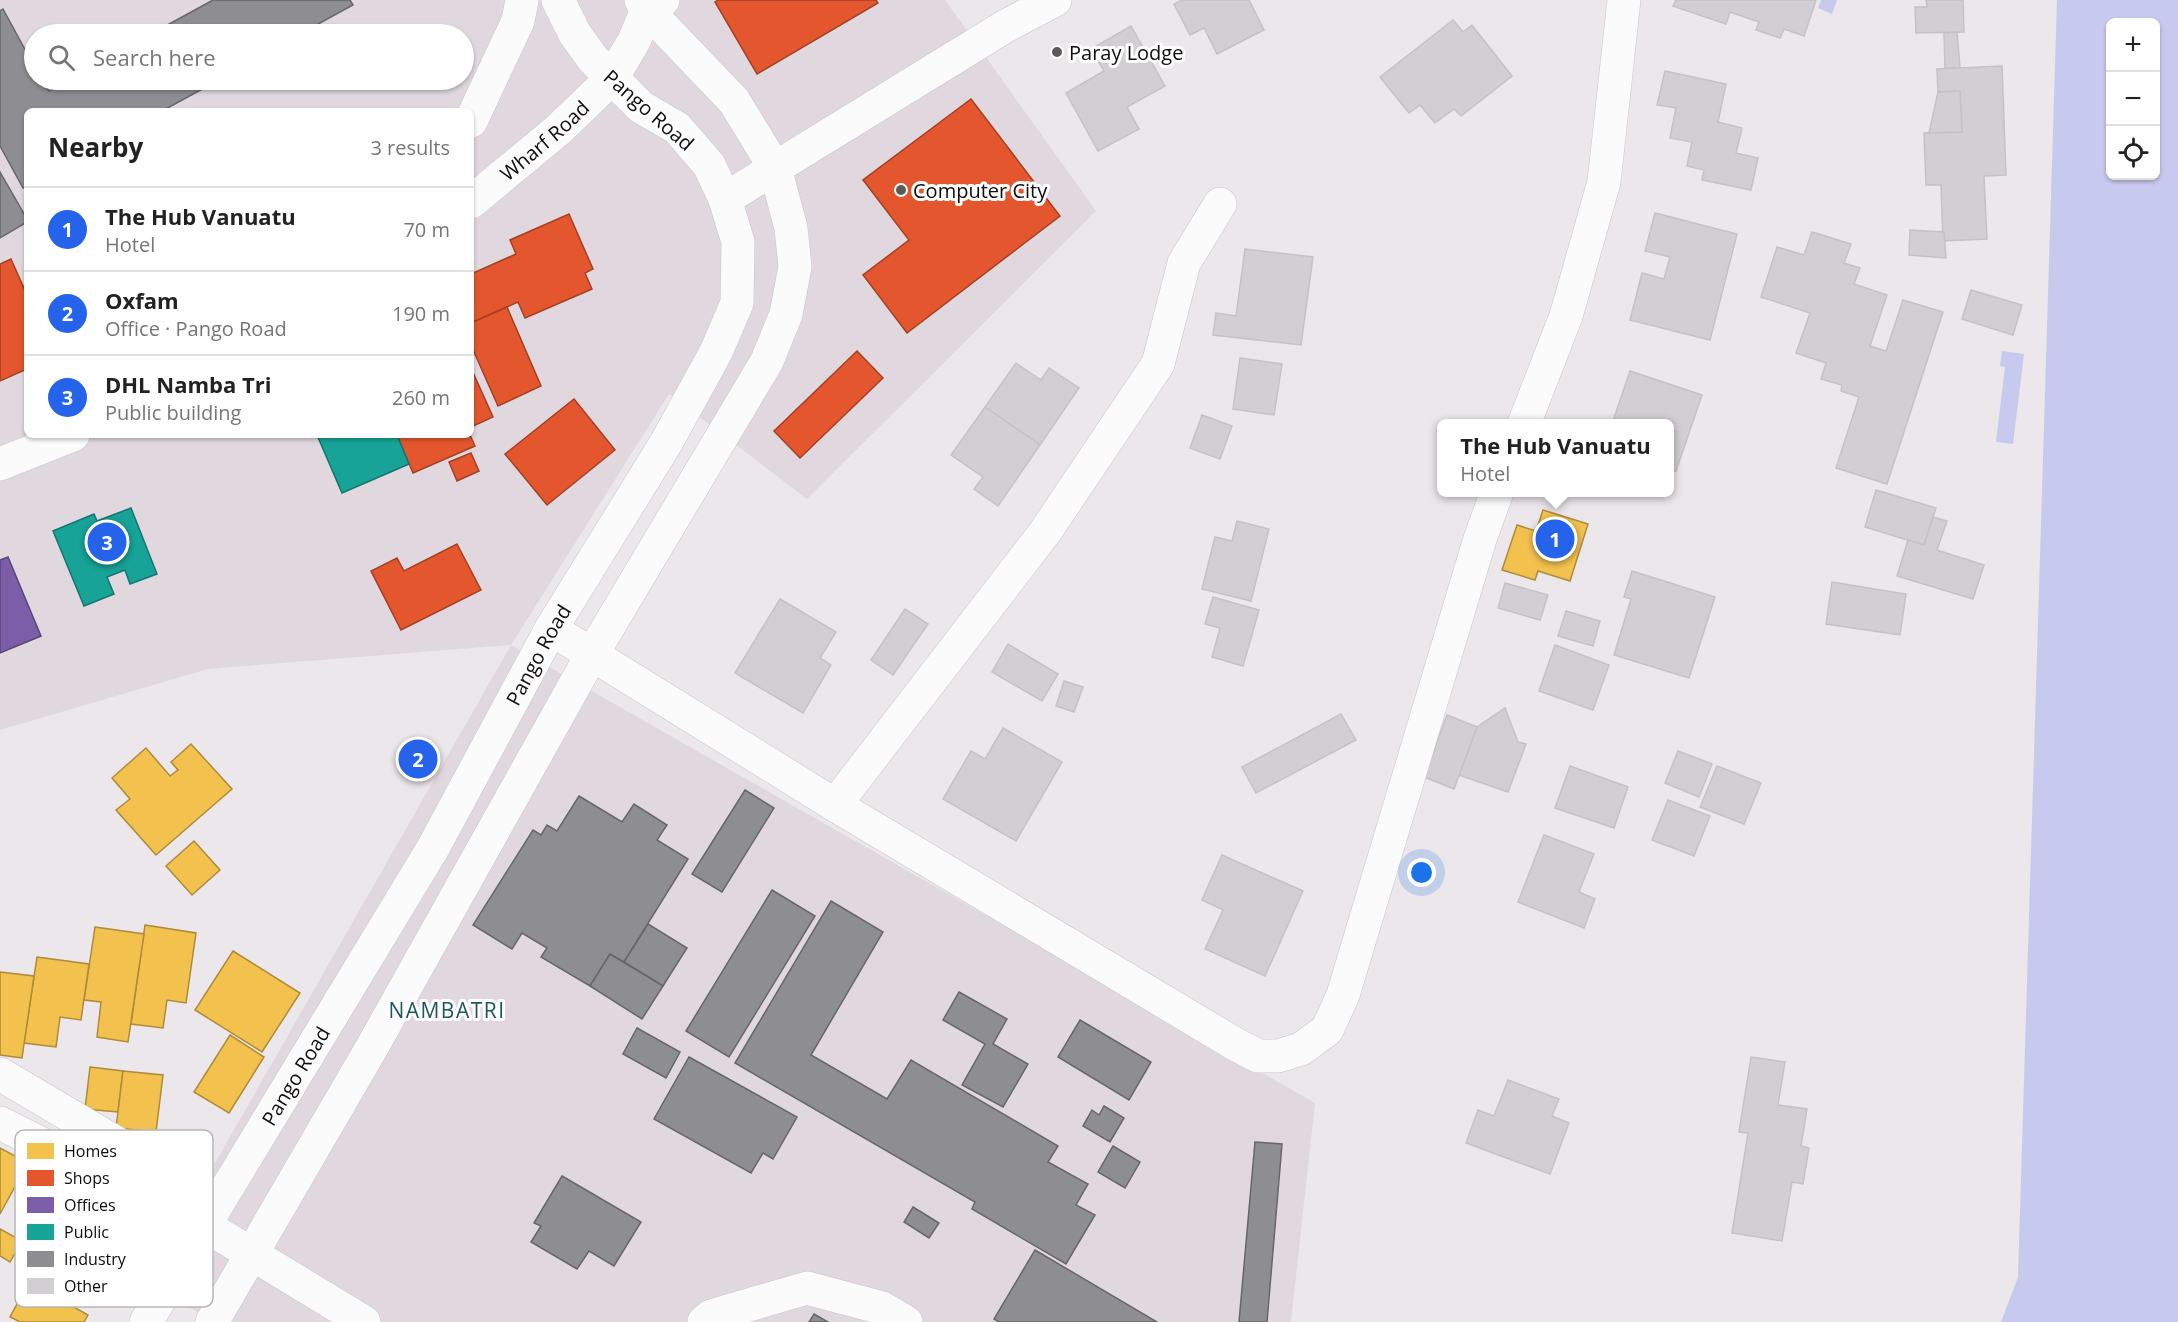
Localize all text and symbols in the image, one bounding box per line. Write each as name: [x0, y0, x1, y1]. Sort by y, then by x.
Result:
map controls: [2106, 18, 2160, 180]
button: +: [2106, 18, 2160, 72]
search box: [24, 24, 474, 90]
place label: Paray Lodge: [1069, 39, 1183, 66]
icon: search: [45, 41, 78, 74]
text: Search here: [93, 42, 216, 72]
marker: Paray Lodge: [1050, 45, 1064, 59]
street label: Pango Road: [598, 63, 700, 157]
button: −: [2106, 72, 2160, 126]
street label: Wharf Road: [494, 94, 595, 186]
button: locate: [2106, 126, 2160, 180]
text: Nearby: [48, 129, 143, 165]
text: 3 results: [370, 134, 450, 161]
place label: Computer City: [913, 177, 1048, 204]
marker: Computer City: [894, 183, 908, 197]
text: The Hub Vanuatu: [105, 201, 296, 231]
text: 1: [62, 216, 73, 243]
text: 70 m: [403, 216, 450, 243]
text: Hotel: [105, 231, 155, 258]
text: Oxfam: [105, 285, 179, 315]
text: 2: [62, 300, 73, 327]
text: 190 m: [392, 300, 450, 327]
text: Office · Pango Road: [105, 315, 287, 342]
text: DHL Namba Tri: [105, 369, 271, 399]
text: 3: [62, 384, 73, 411]
text: 260 m: [392, 384, 450, 411]
text: Public building: [105, 399, 241, 426]
popup: [1437, 419, 1674, 497]
text: The Hub Vanuatu: [1460, 430, 1651, 460]
text: Hotel: [1460, 460, 1510, 487]
pin: 1: [1536, 516, 1574, 562]
pin: 3: [88, 520, 126, 564]
street label: Pango Road: [499, 599, 577, 710]
pin: 2: [398, 736, 438, 782]
your location: [1407, 858, 1436, 887]
district label: NAMBATRI: [388, 996, 506, 1024]
street label: Pango Road: [255, 1021, 336, 1130]
legend: [15, 1130, 213, 1307]
text: Homes: [64, 1140, 117, 1162]
text: Shops: [64, 1167, 110, 1189]
text: Offices: [64, 1194, 116, 1216]
text: Public: [64, 1221, 109, 1243]
text: Industry: [64, 1248, 127, 1270]
text: Other: [64, 1275, 108, 1297]

